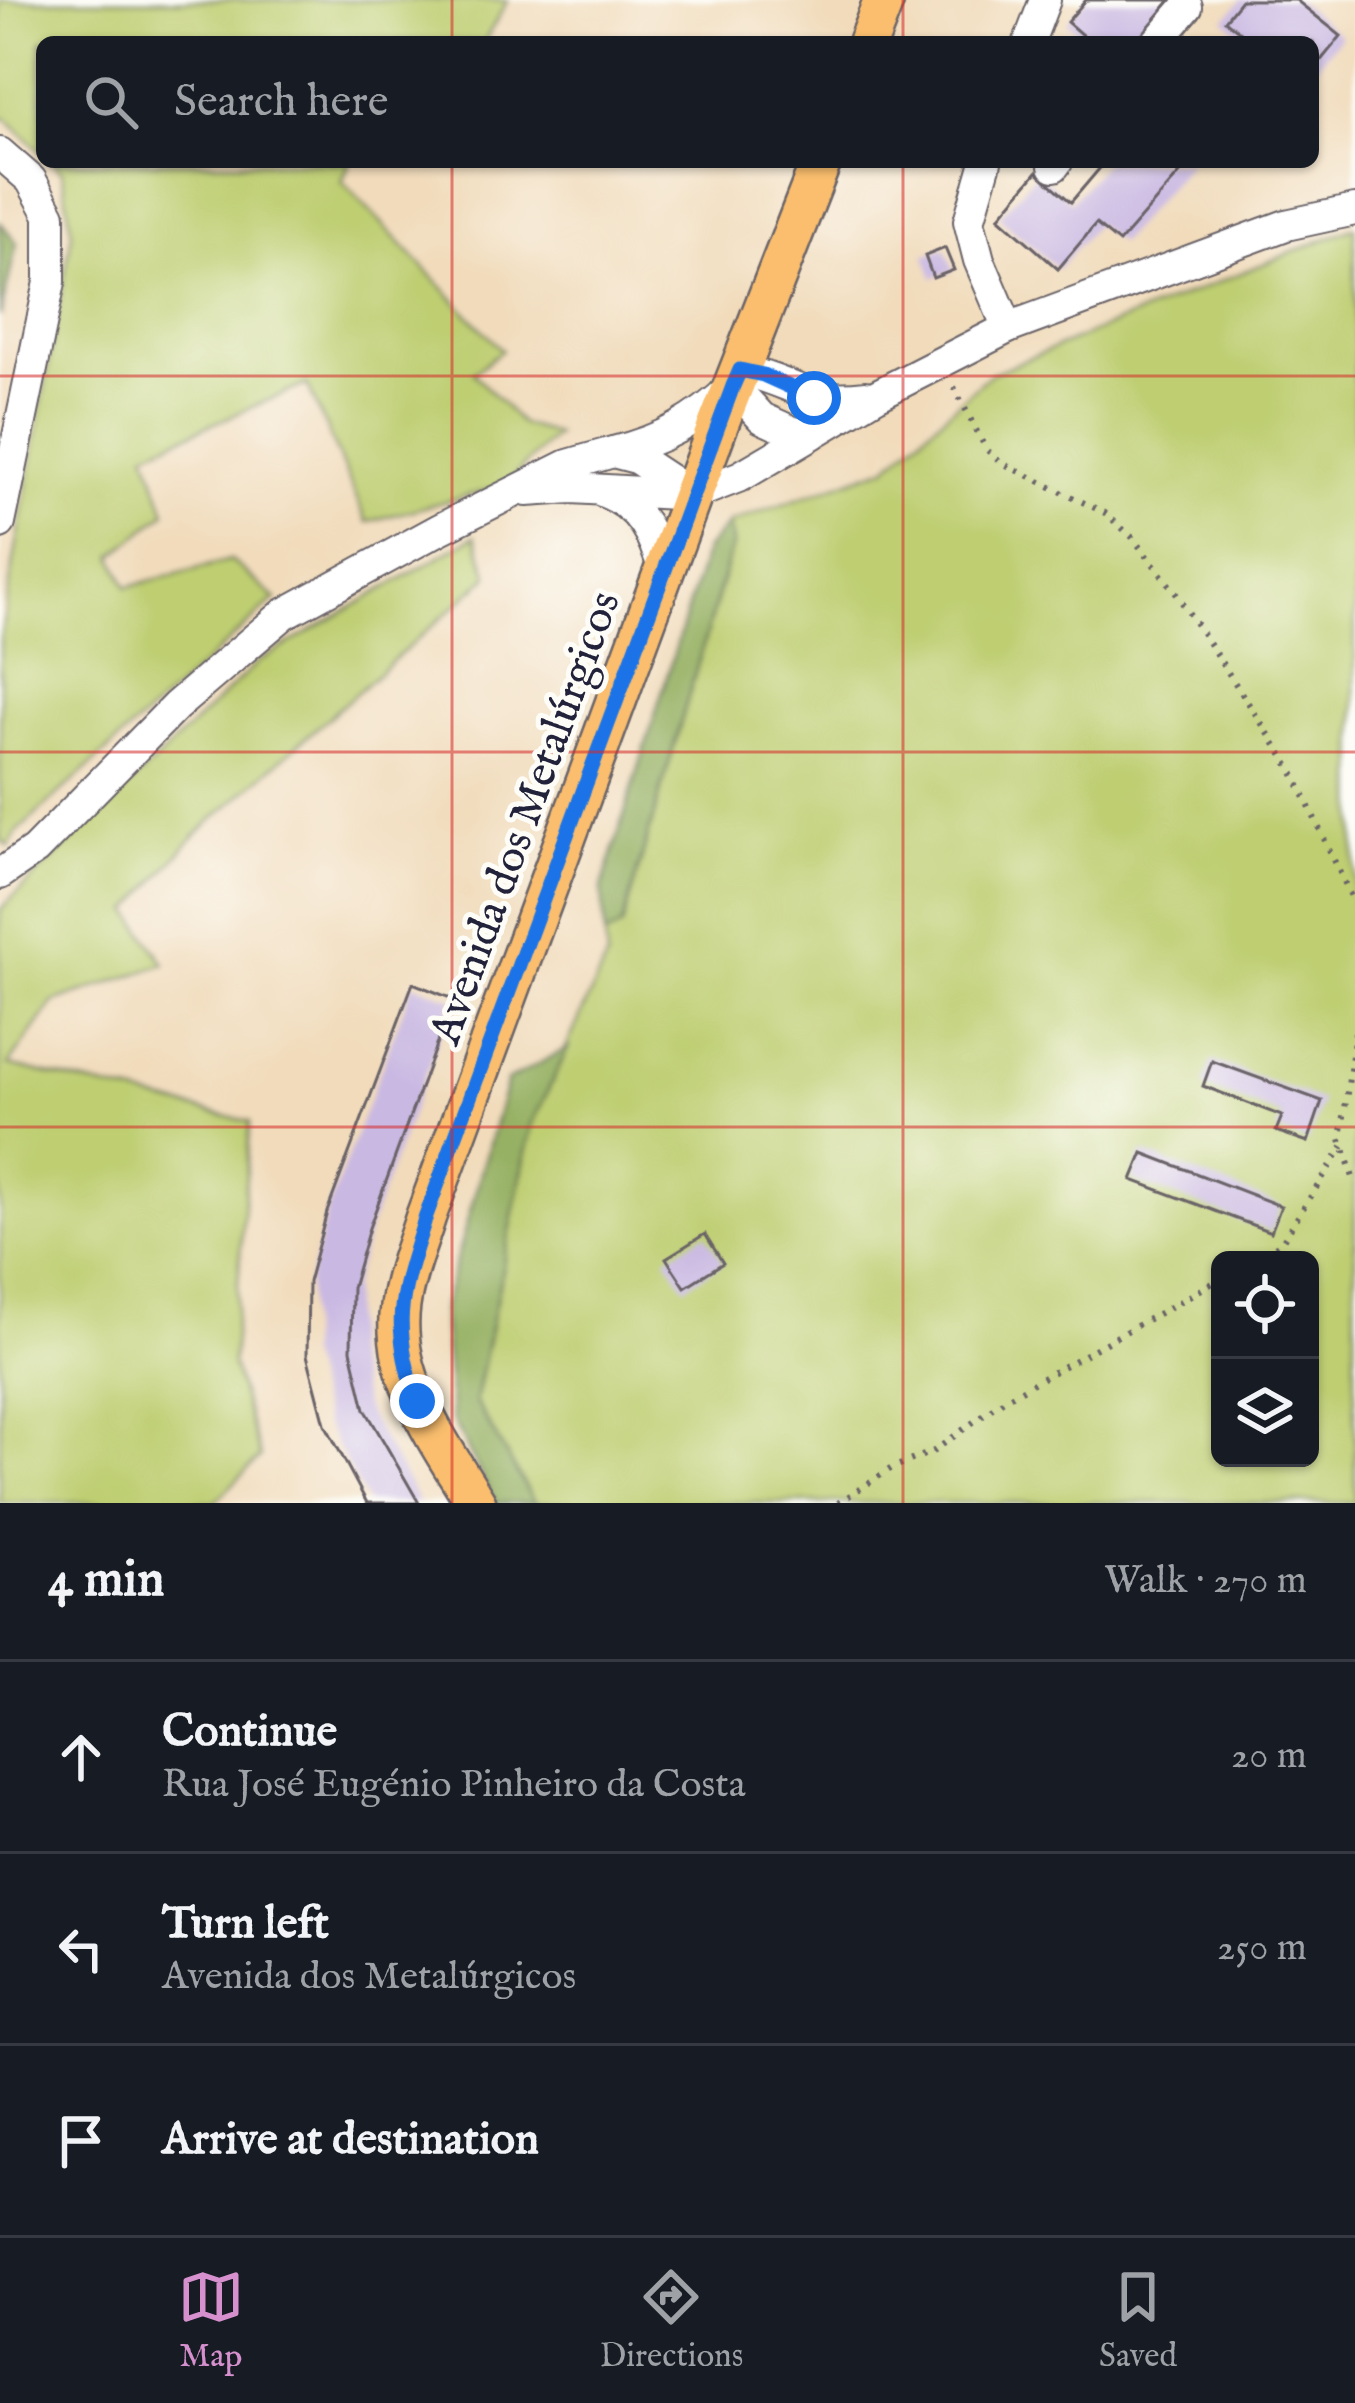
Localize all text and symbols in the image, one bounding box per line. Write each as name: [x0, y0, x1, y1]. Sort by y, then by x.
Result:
search box: [36, 36, 1319, 168]
icon: search: [78, 69, 144, 135]
text: Search here: [174, 74, 388, 131]
route start: [787, 371, 841, 425]
street label: Avenida dos Metalúrgicos: [417, 584, 635, 1053]
map controls: [1211, 1251, 1319, 1467]
button: locate: [1211, 1251, 1319, 1359]
button: layers: [1211, 1359, 1319, 1467]
route end: [390, 1374, 444, 1428]
text: 4 min: [48, 1549, 164, 1614]
text: Walk · 270 m: [1104, 1557, 1307, 1606]
text: Continue: [162, 1704, 337, 1761]
icon: ahead: [48, 1724, 114, 1790]
text: 20 m: [1231, 1732, 1307, 1781]
text: Rua José Eugénio Pinheiro da Costa: [162, 1761, 746, 1810]
text: Turn left: [162, 1896, 329, 1953]
icon: left: [48, 1916, 114, 1982]
text: 250 m: [1217, 1924, 1307, 1973]
text: Avenida dos Metalúrgicos: [162, 1953, 576, 2002]
icon: arrive: [48, 2108, 114, 2174]
text: Arrive at destination: [162, 2112, 539, 2169]
tab: Map: [178, 2264, 244, 2378]
tab: Directions: [600, 2264, 743, 2378]
tab: Saved: [1099, 2264, 1177, 2378]

